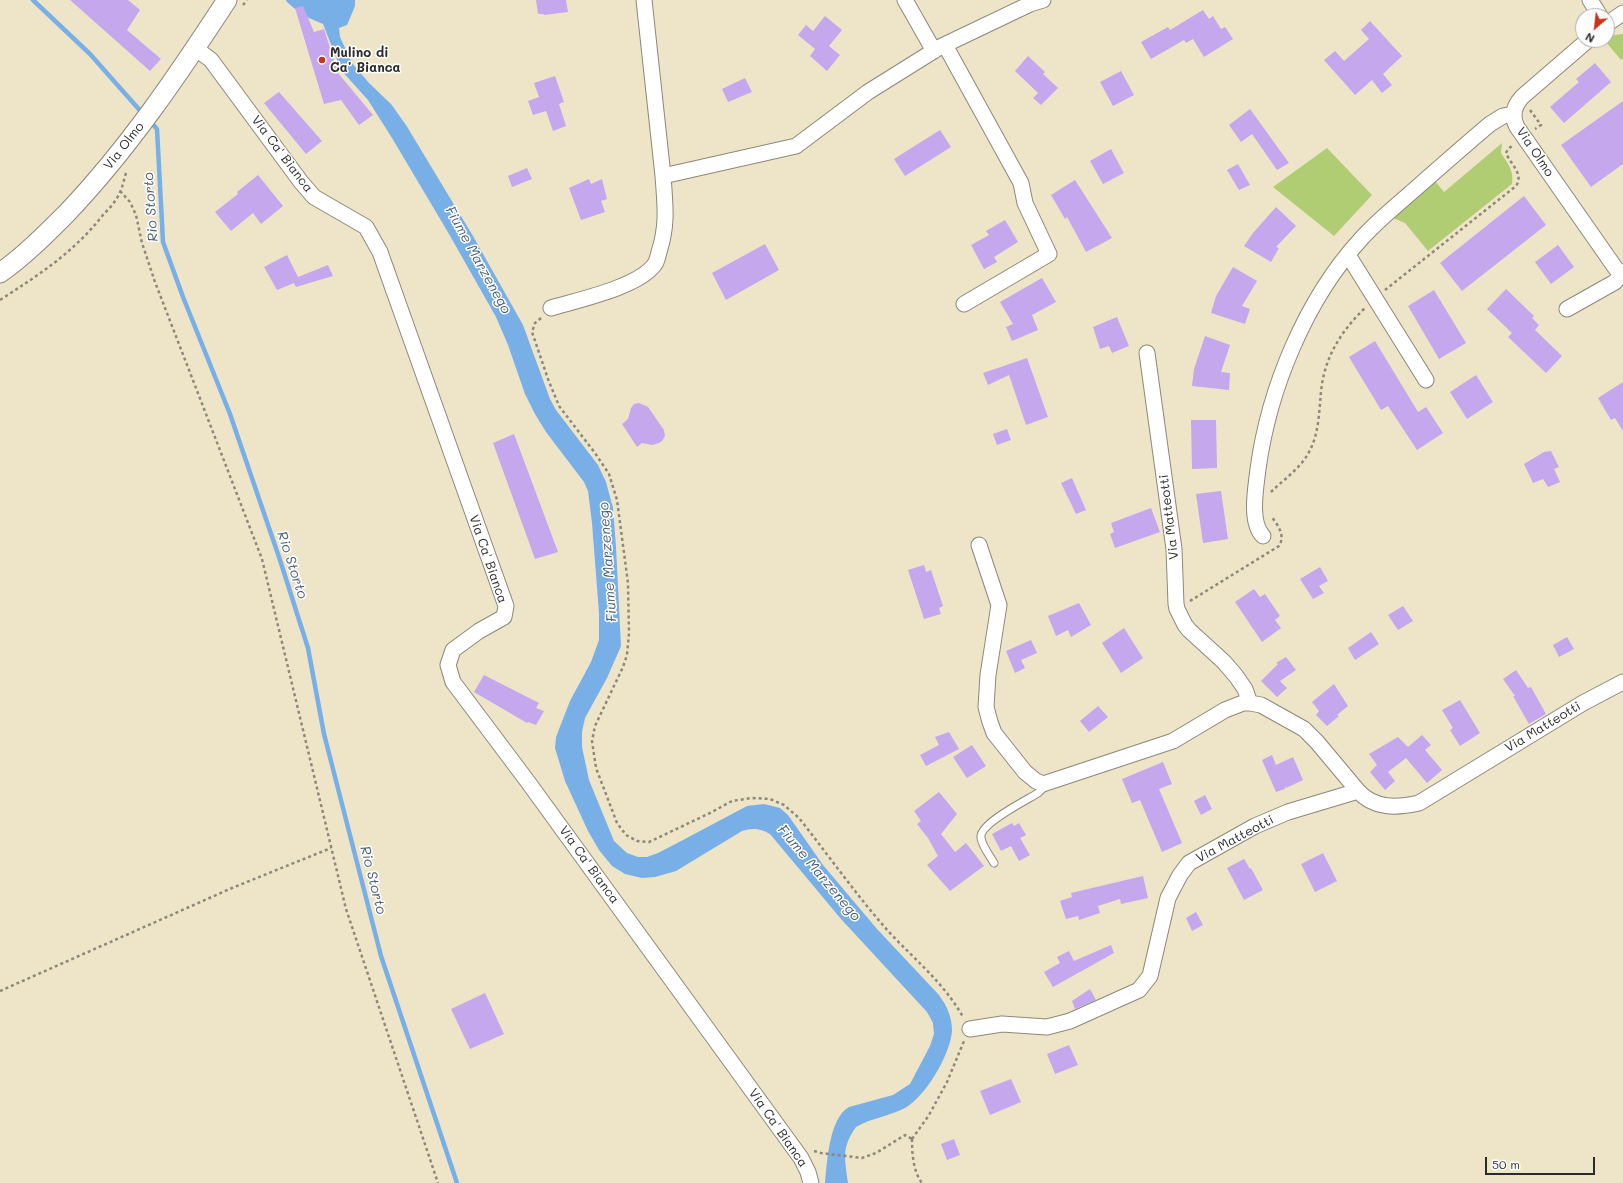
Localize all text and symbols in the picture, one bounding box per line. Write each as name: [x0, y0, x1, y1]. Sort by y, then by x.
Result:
north arrow: [1575, 8, 1615, 48]
text: N: [1582, 30, 1597, 47]
place label: Mulino di Ca’ Bianca: [330, 45, 401, 76]
marker: Mulino di Ca’ Bianca: [317, 55, 327, 65]
street label: Via Ca' Bianca: [248, 113, 316, 195]
street label: Via Olmo: [101, 119, 147, 173]
street label: Via Olmo: [1513, 124, 1557, 180]
water label: Rio Storto: [140, 172, 162, 242]
water label: Fiume Marzenego: [441, 203, 515, 317]
street label: Via Matteotti: [1156, 474, 1182, 560]
water label: Fiume Marzenego: [595, 501, 621, 623]
street label: Via Ca' Bianca: [466, 513, 510, 605]
water label: Rio Storto: [273, 529, 311, 601]
street label: Via Matteotti: [1502, 698, 1584, 756]
street label: Via Matteotti: [1194, 812, 1276, 866]
water label: Fiume Marzenego: [774, 822, 864, 924]
street label: Via Ca' Bianca: [556, 823, 622, 907]
water label: Rio Storto: [356, 844, 390, 916]
street label: Via Ca' Bianca: [745, 1086, 811, 1170]
scale bar: [1487, 1149, 1597, 1175]
text: 50 m: [1492, 1156, 1520, 1172]

